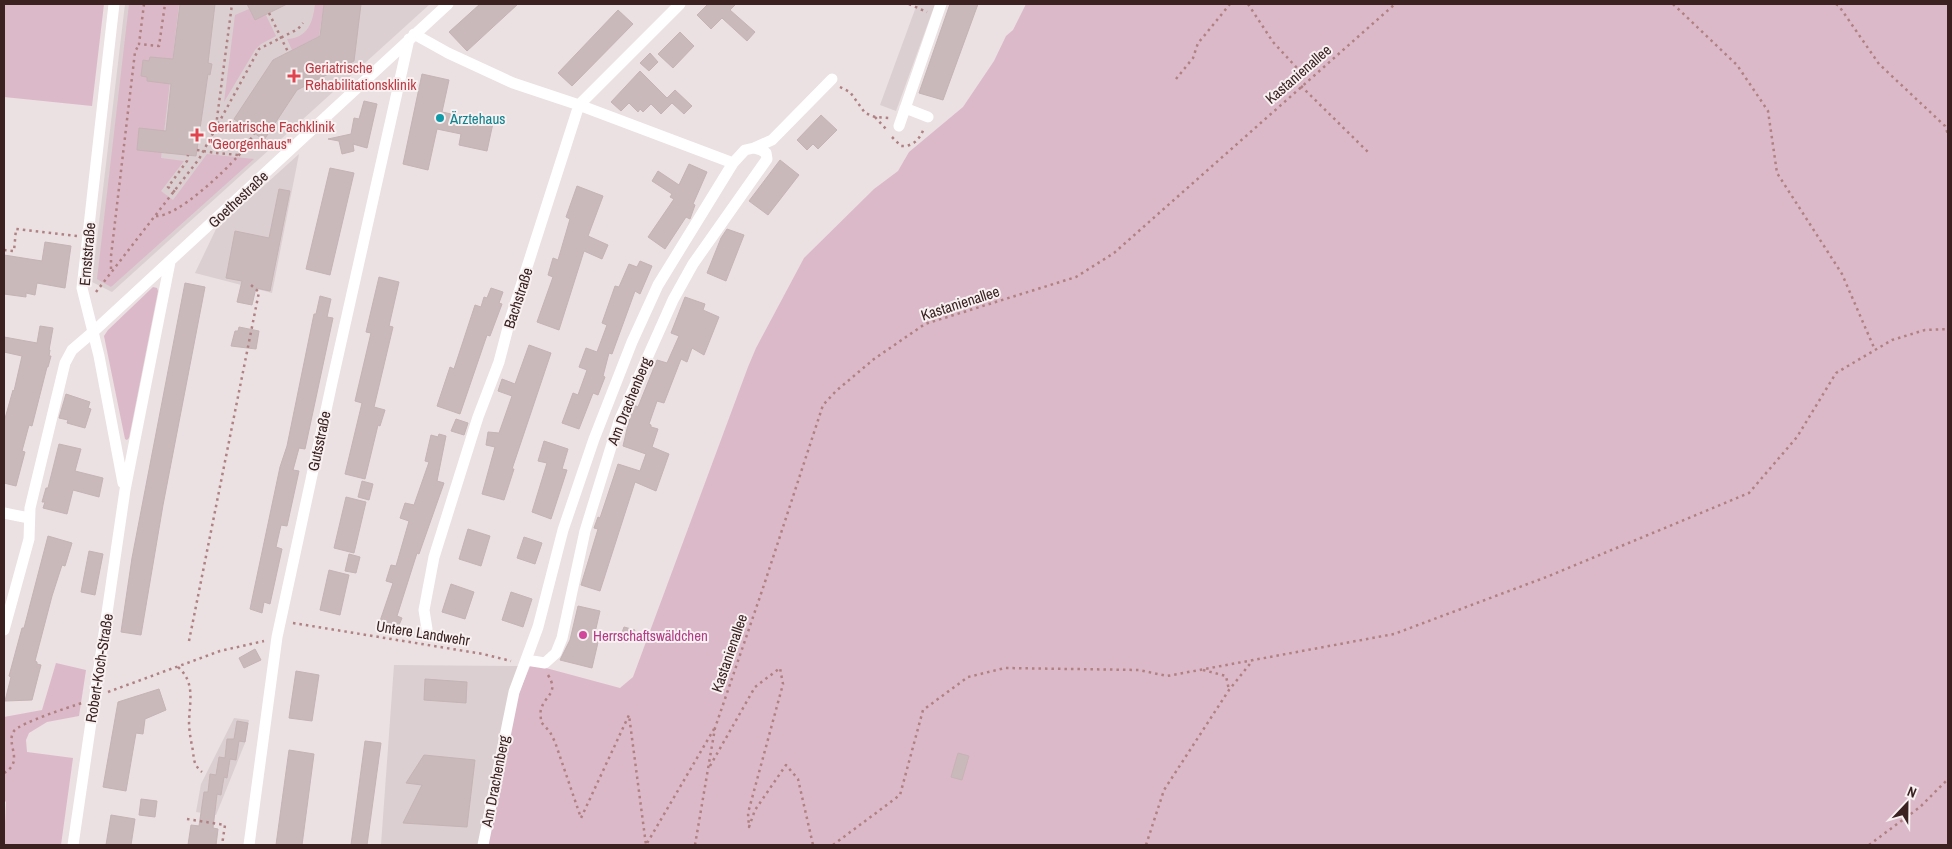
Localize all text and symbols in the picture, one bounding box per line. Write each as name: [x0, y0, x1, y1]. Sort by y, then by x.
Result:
street label: Kastanienallee: [1260, 39, 1336, 109]
place label: Geriatrische Rehabilitationsklinik: [305, 57, 417, 95]
marker: Geriatrische Rehabilitationsklinik: [287, 69, 301, 83]
place label: Ärztehaus: [449, 108, 505, 129]
marker: Ärztehaus: [434, 112, 446, 124]
place label: Geriatrische Fachklinik "Georgenhaus": [208, 116, 335, 154]
marker: Geriatrische Fachklinik "Georgenhaus": [190, 128, 204, 142]
street label: Goethestraße: [203, 166, 273, 232]
street label: Ernststraße: [74, 221, 100, 287]
street label: Bachstraße: [498, 265, 538, 331]
street label: Kastanienallee: [918, 280, 1002, 326]
street label: Am Drachenberg: [601, 354, 656, 449]
street label: Gutsstraße: [302, 409, 336, 473]
street label: Kastanienallee: [706, 611, 752, 695]
street label: Robert-Koch-Straße: [80, 612, 118, 724]
street label: Untere Landwehr: [375, 615, 471, 651]
place label: Herrschaftswäldchen: [593, 625, 708, 646]
marker: Herrschaftswäldchen: [577, 629, 589, 641]
street label: Am Drachenberg: [476, 733, 514, 830]
north arrow: [1882, 779, 1932, 829]
text: N: [1905, 782, 1919, 802]

